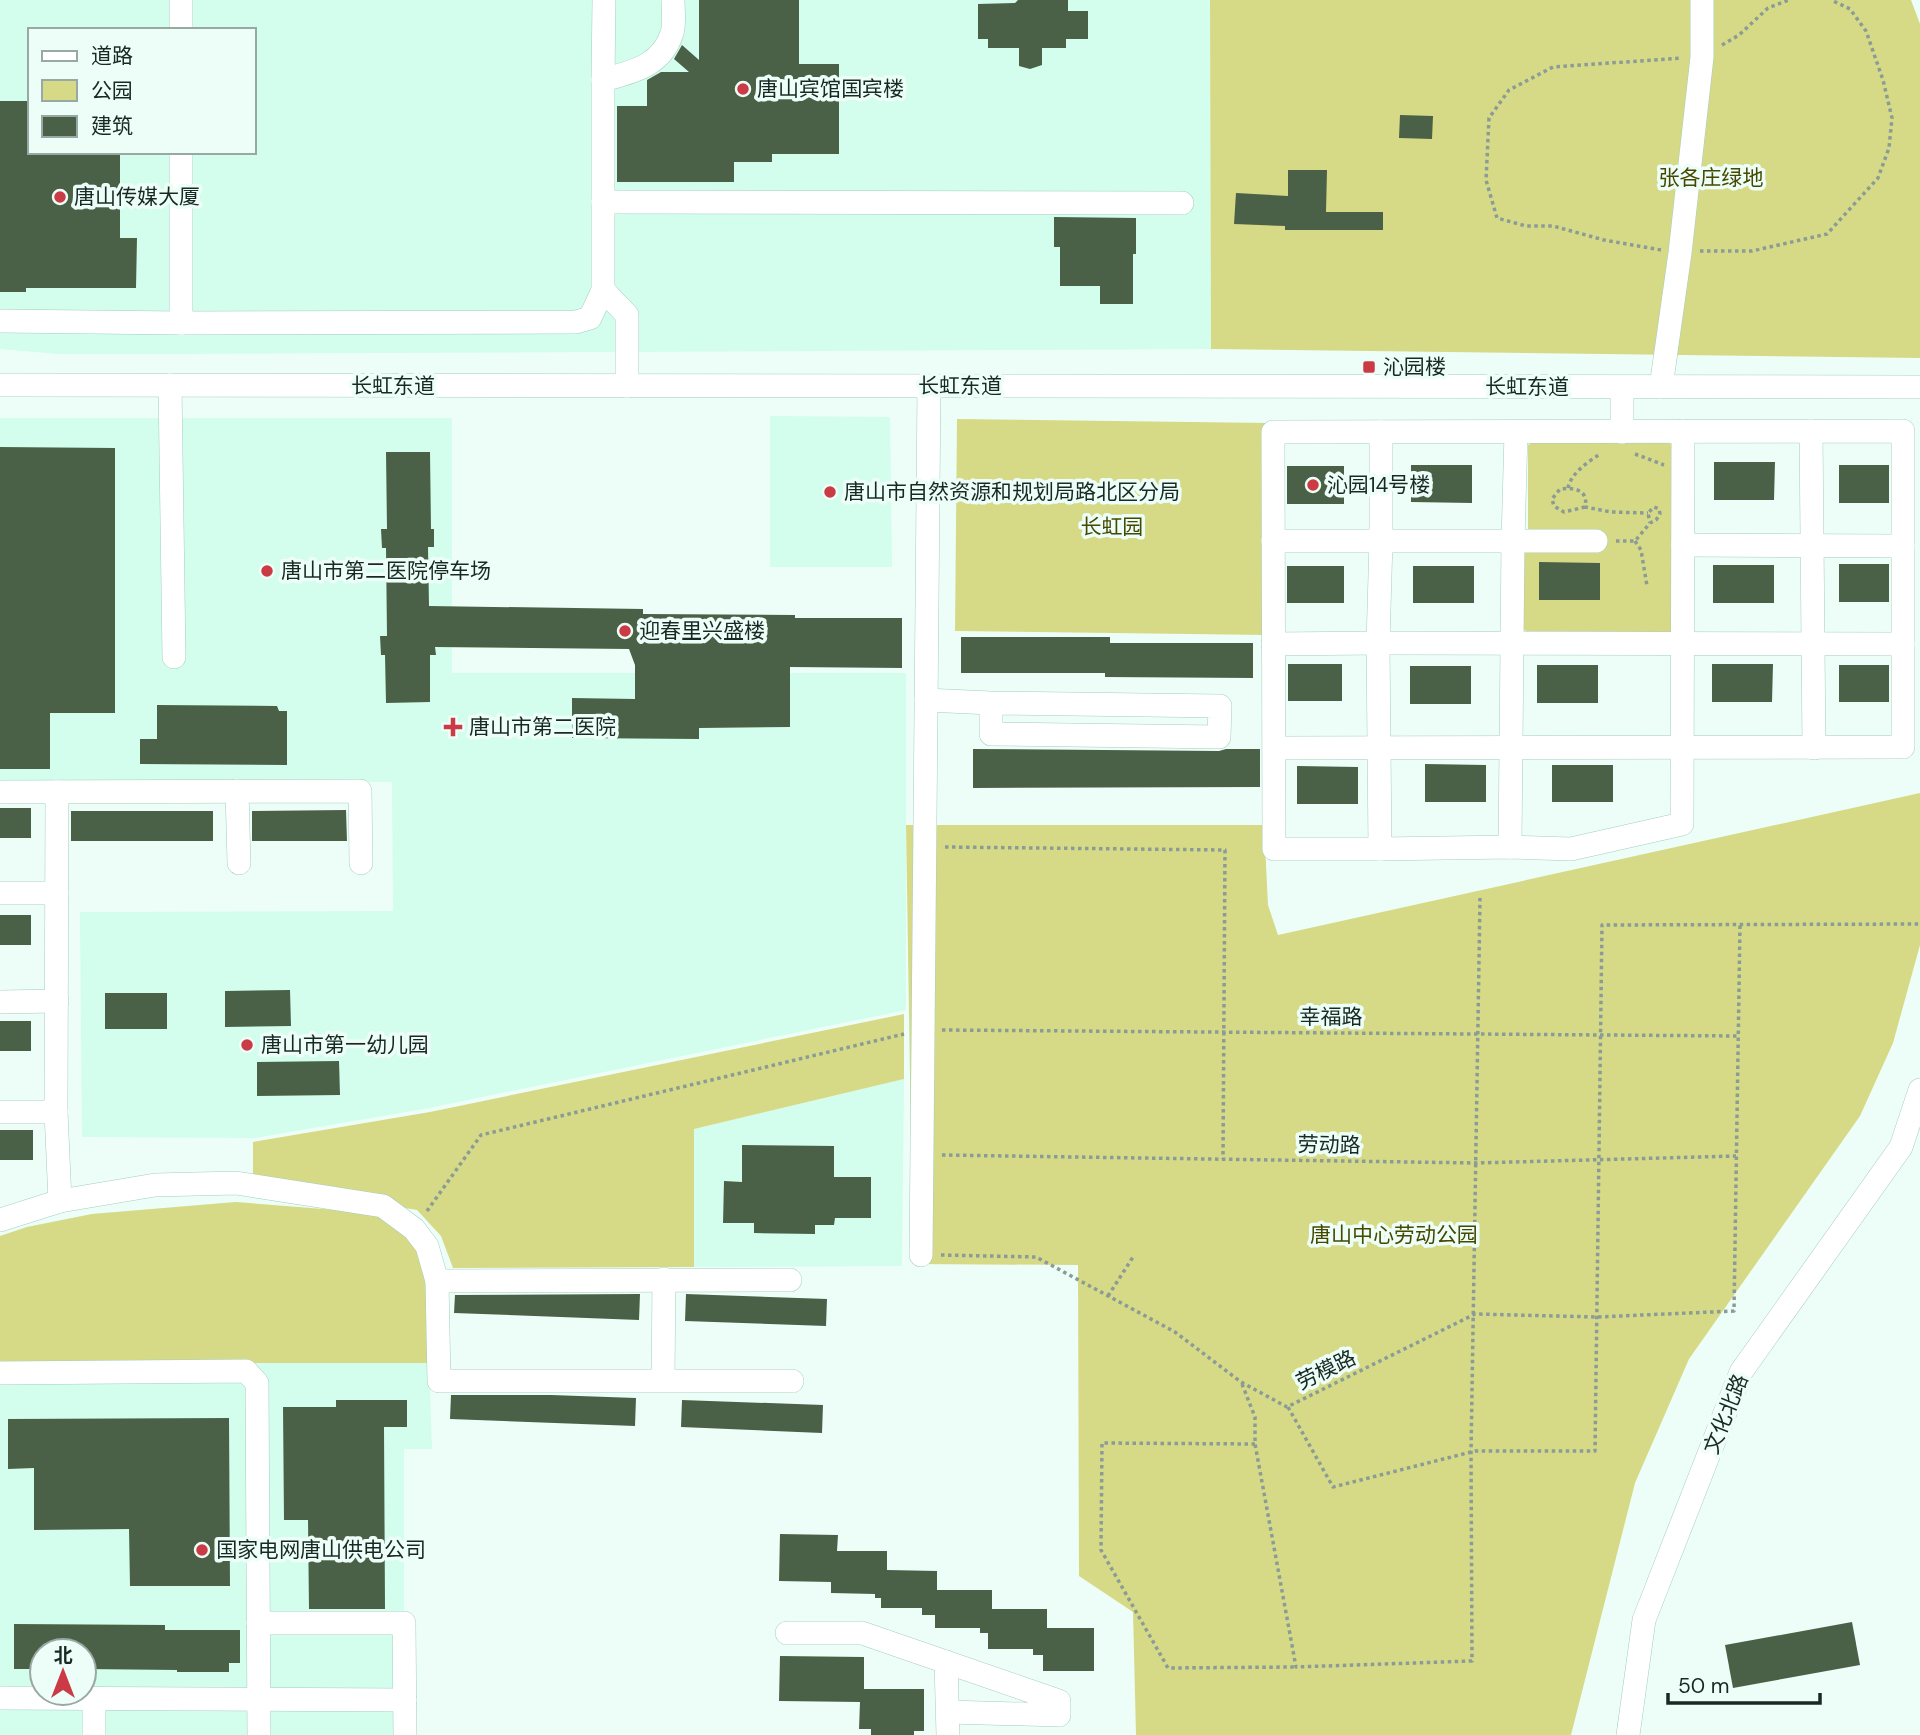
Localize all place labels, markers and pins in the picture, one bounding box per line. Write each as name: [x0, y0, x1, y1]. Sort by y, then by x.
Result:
place label: 唐山宾馆国宾楼: [757, 75, 904, 103]
marker: 唐山宾馆国宾楼: [735, 81, 751, 97]
place label: 唐山传媒大厦: [74, 183, 200, 211]
marker: 唐山传媒大厦: [52, 189, 68, 205]
place label: 沁园楼: [1383, 353, 1446, 381]
marker: 沁园楼: [1361, 359, 1377, 375]
place label: 沁园14号楼: [1327, 471, 1430, 499]
marker: 沁园14号楼: [1305, 477, 1321, 493]
place label: 唐山市自然资源和规划局路北区分局: [844, 478, 1180, 506]
marker: 唐山市自然资源和规划局路北区分局: [822, 484, 838, 500]
place label: 唐山市第二医院停车场: [281, 557, 491, 585]
marker: 唐山市第二医院停车场: [259, 563, 275, 579]
place label: 迎春里兴盛楼: [639, 617, 765, 645]
marker: 迎春里兴盛楼: [617, 623, 633, 639]
place label: 唐山市第二医院: [469, 713, 616, 741]
marker: 唐山市第二医院: [443, 717, 463, 737]
place label: 唐山市第一幼儿园: [261, 1031, 429, 1059]
marker: 唐山市第一幼儿园: [239, 1037, 255, 1053]
place label: 国家电网唐山供电公司: [216, 1536, 426, 1564]
marker: 国家电网唐山供电公司: [194, 1542, 210, 1558]

